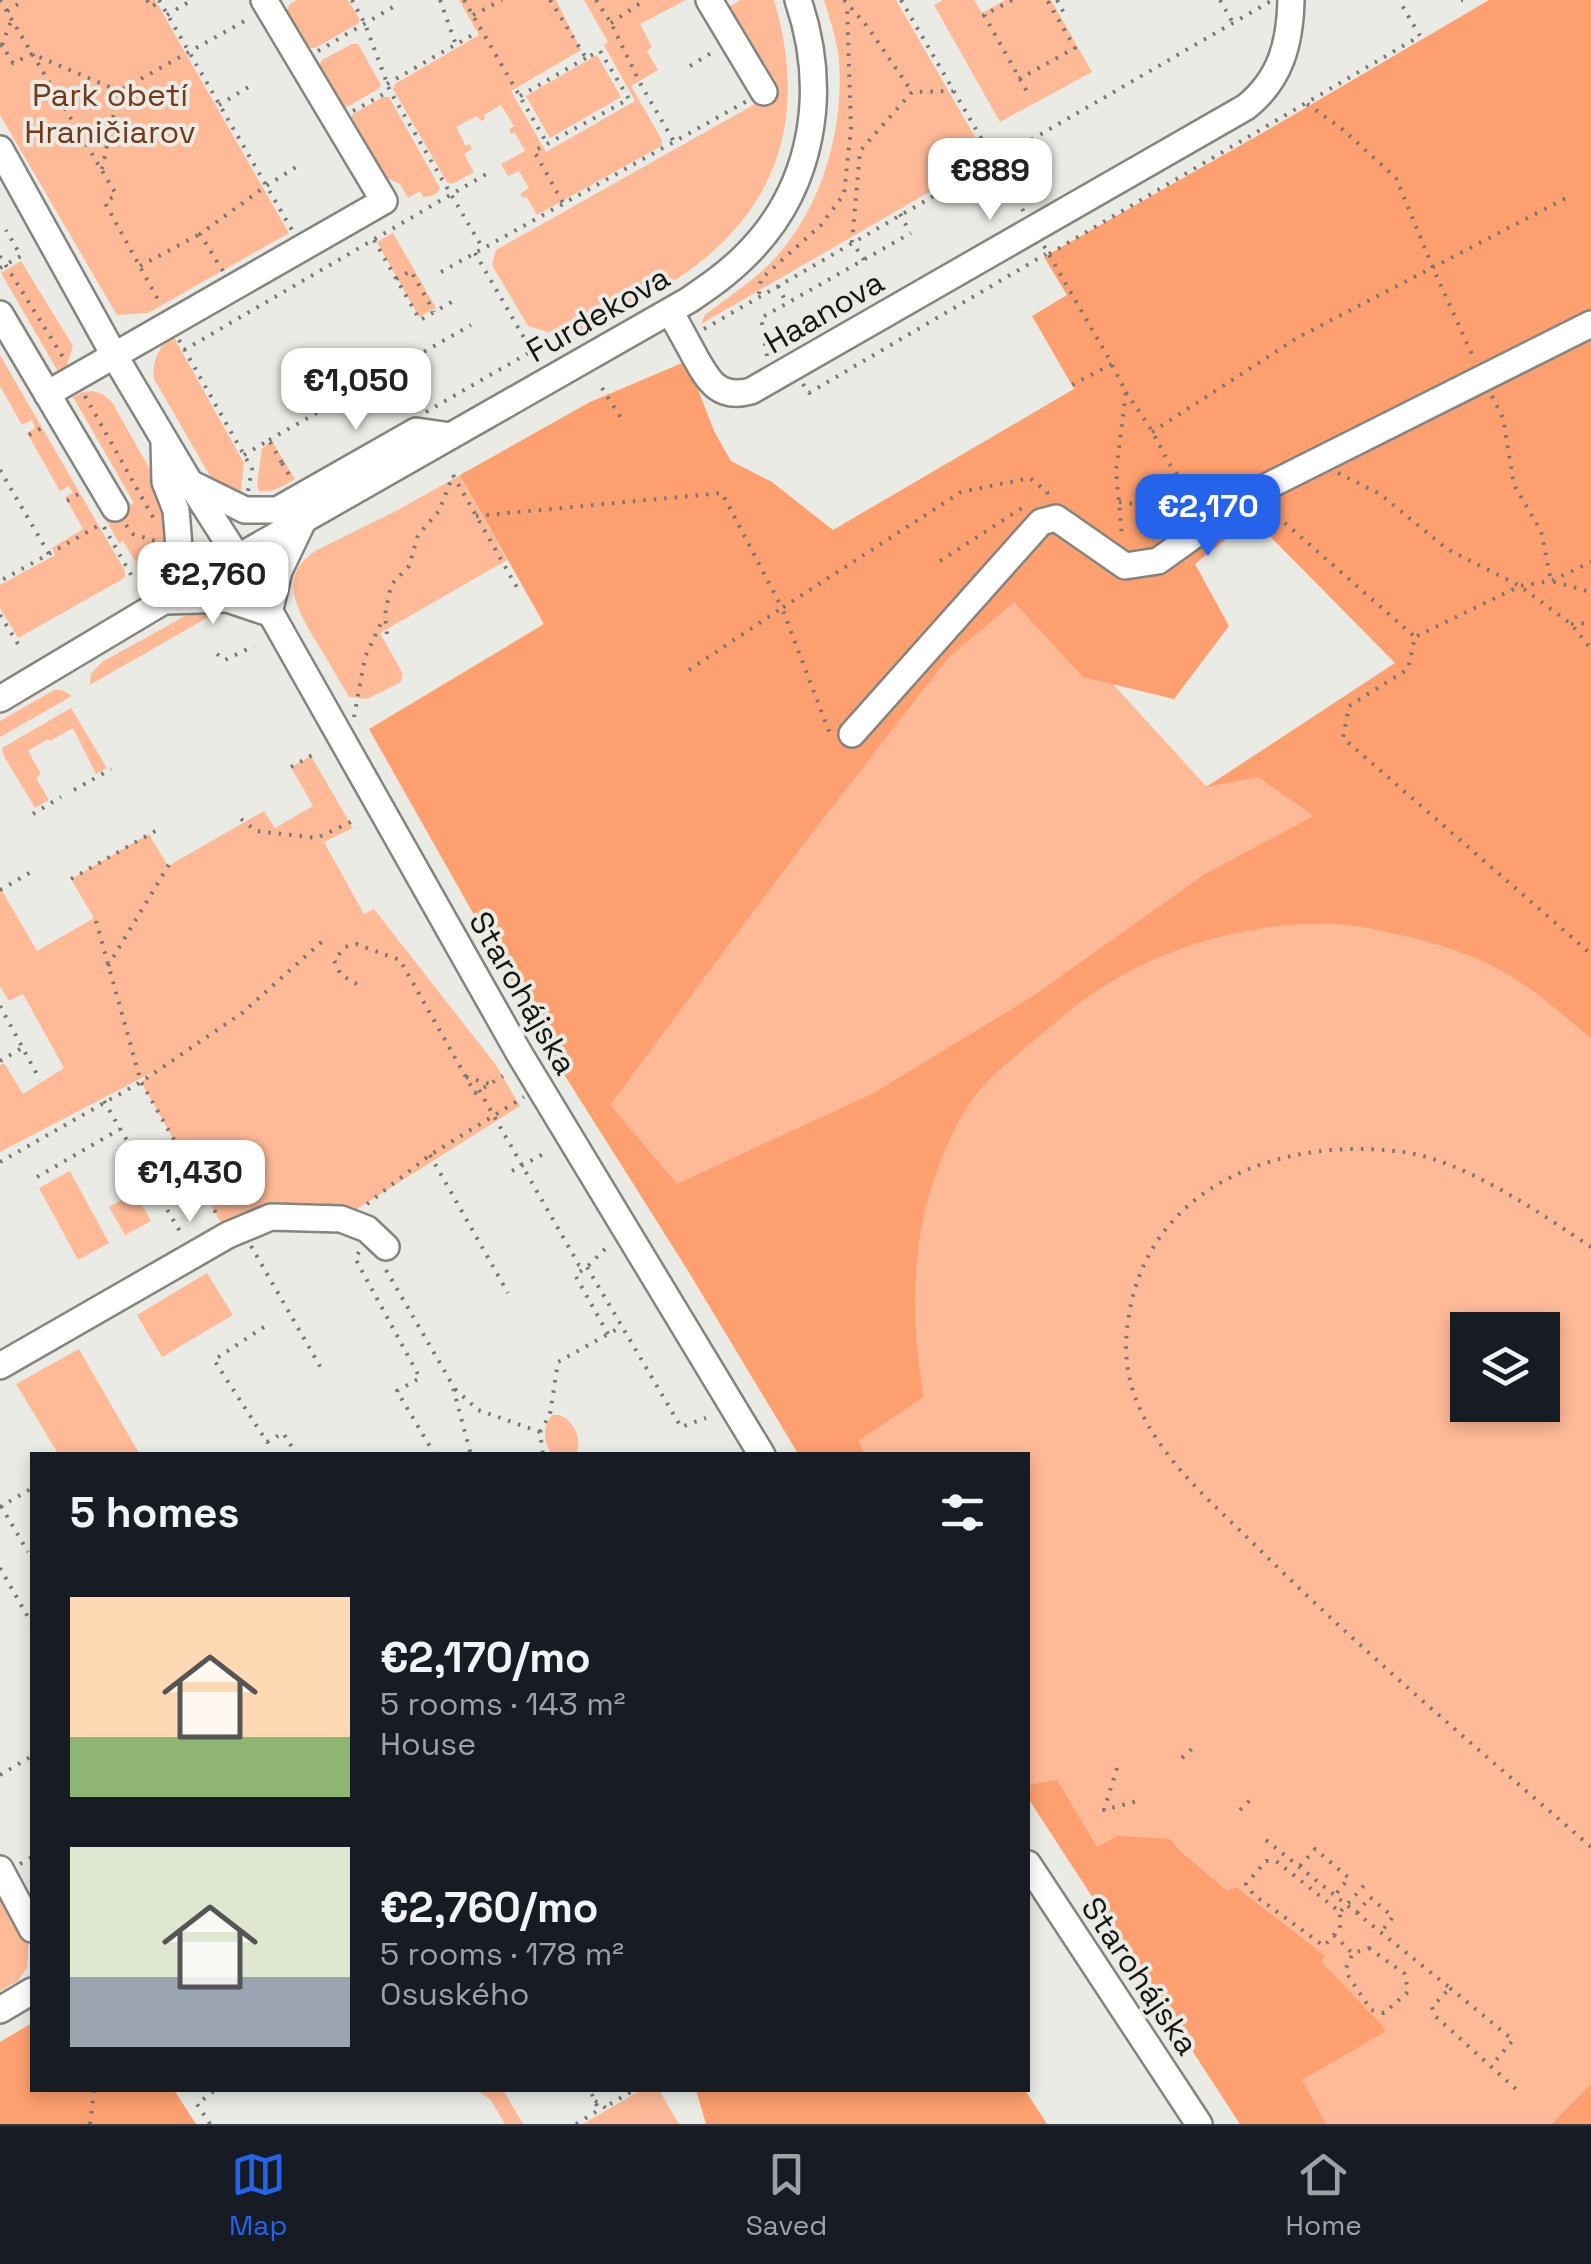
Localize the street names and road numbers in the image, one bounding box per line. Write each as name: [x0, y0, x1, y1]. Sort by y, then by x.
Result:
street label: Furdekova: [519, 257, 677, 371]
street label: Haanova: [757, 262, 891, 362]
street label: Starohájska: [460, 904, 586, 1082]
street label: Starohájska: [1073, 1889, 1207, 2063]

